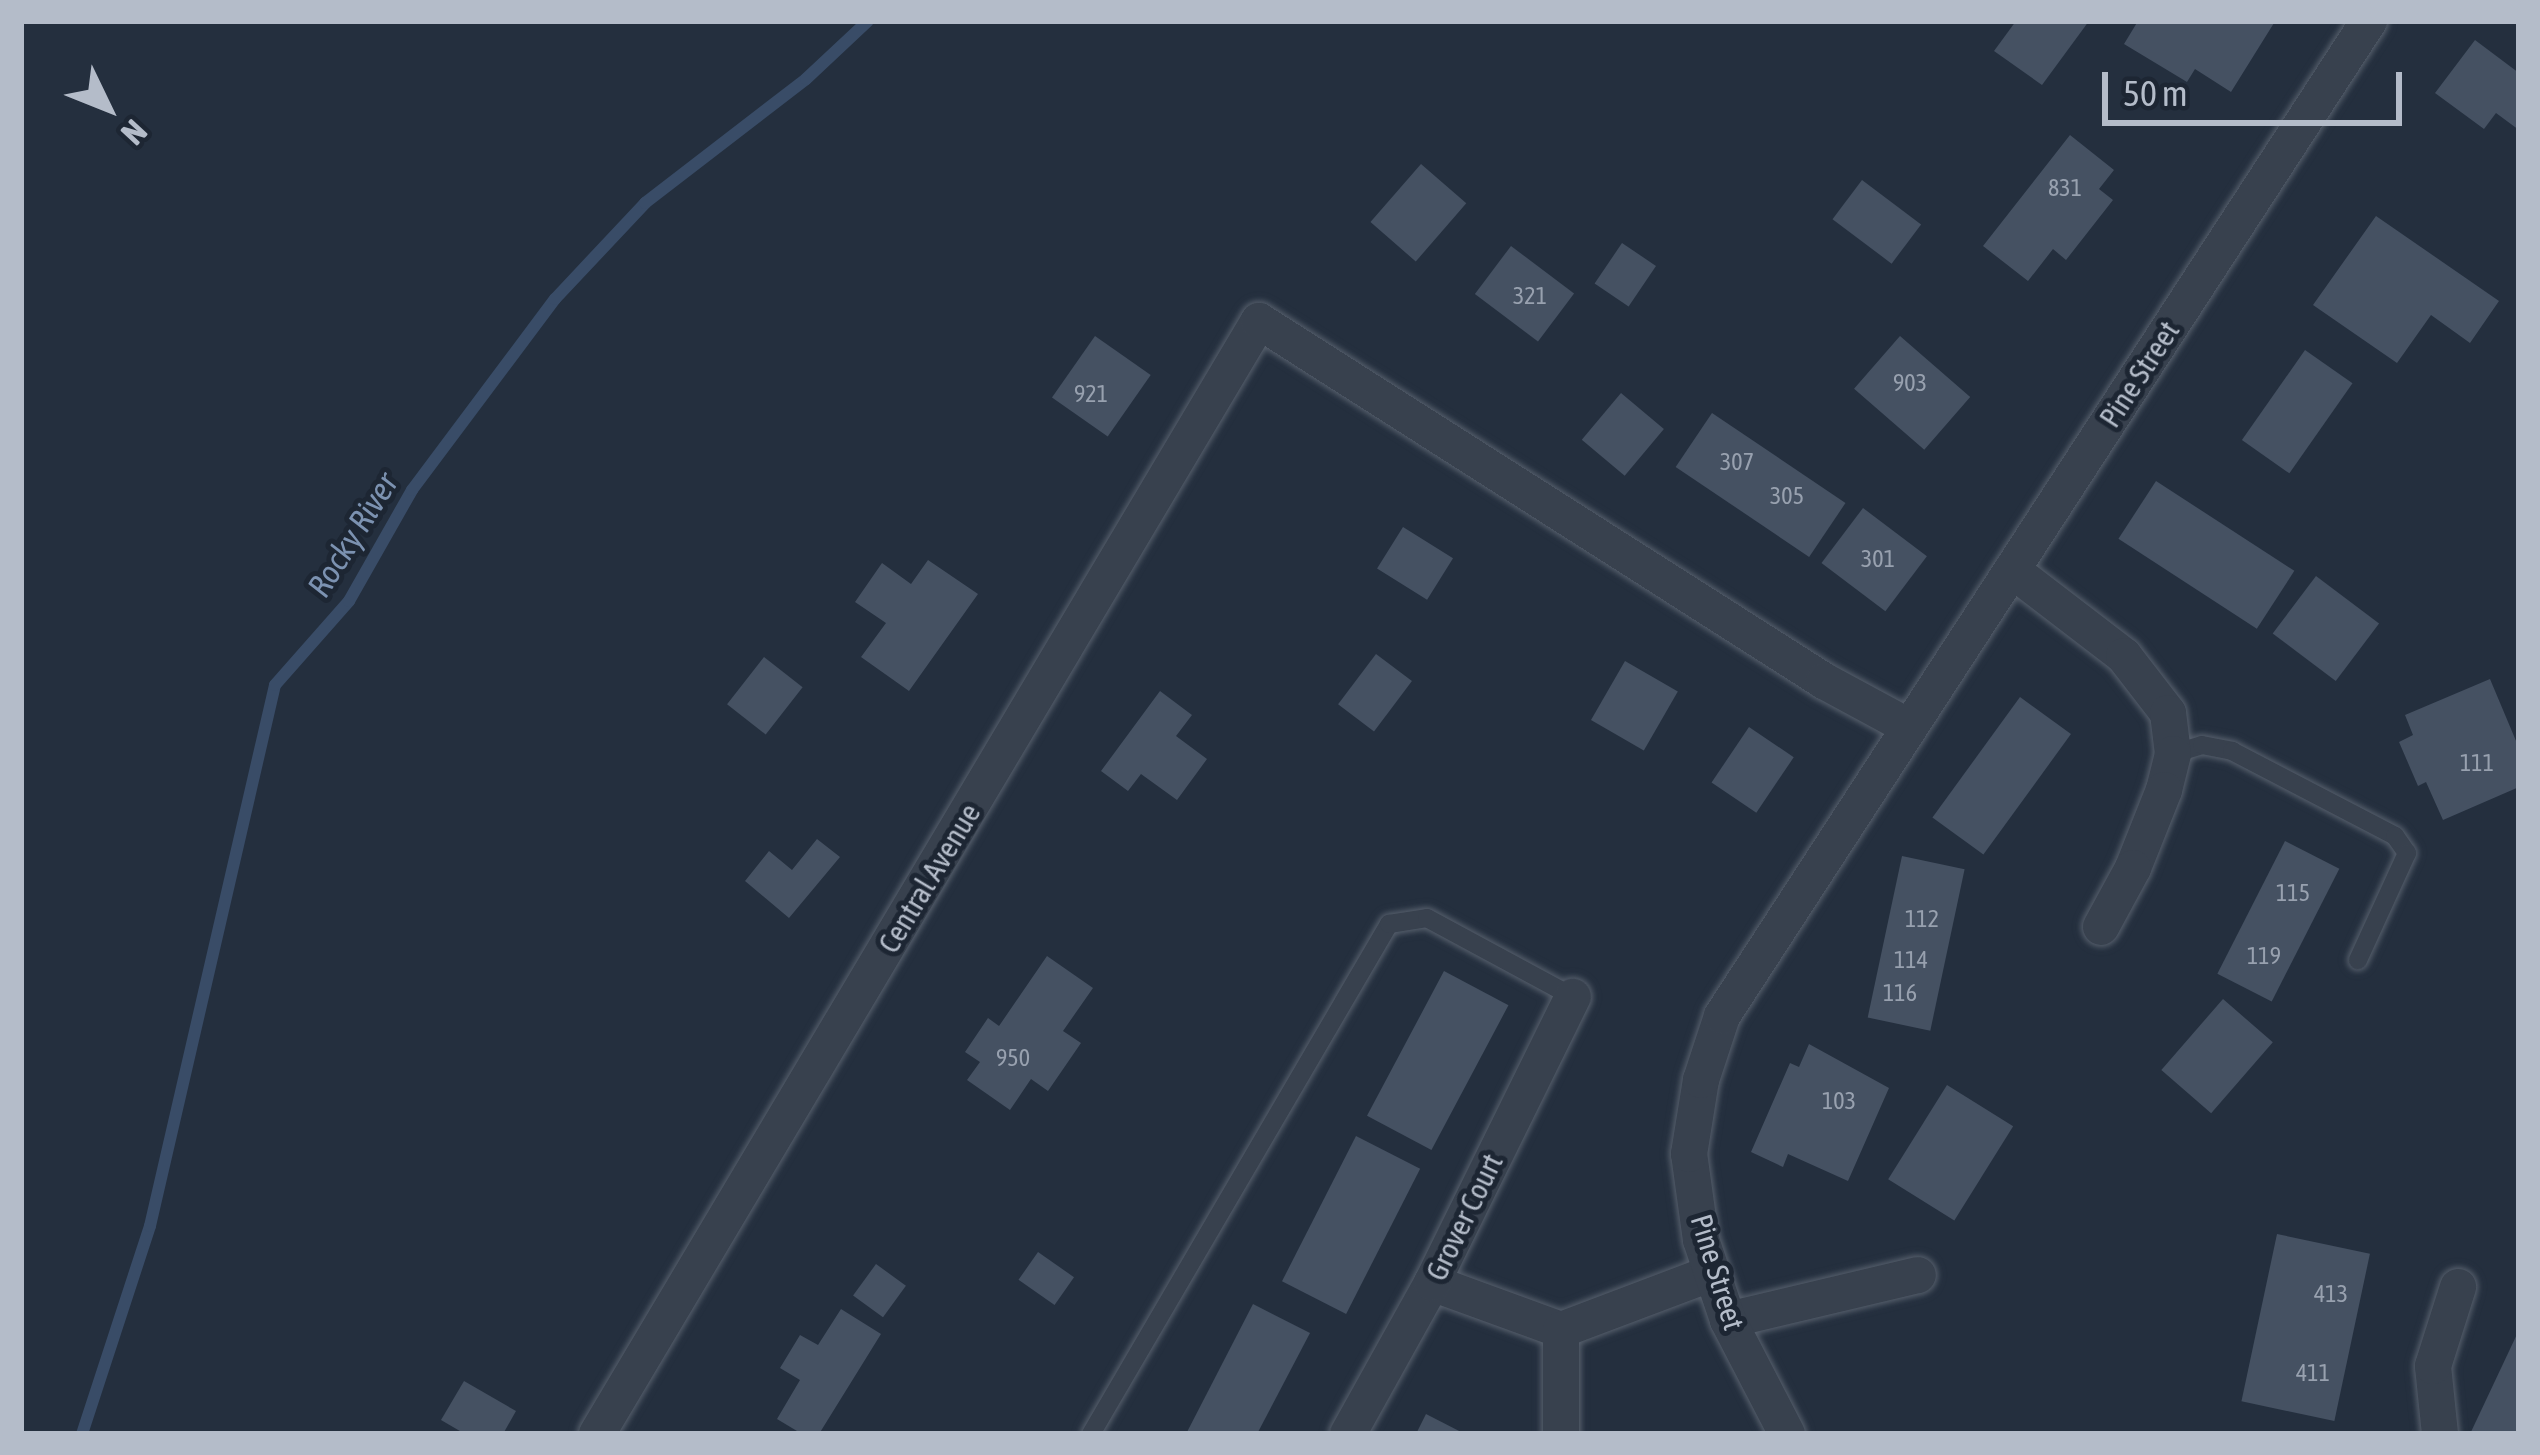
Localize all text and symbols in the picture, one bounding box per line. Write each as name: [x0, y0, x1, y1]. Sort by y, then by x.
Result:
north arrow: [48, 48, 168, 168]
scale bar: [2108, 48, 2408, 122]
text: 50 m: [2123, 72, 2188, 114]
text: N: [114, 112, 155, 153]
house number: 831: [2048, 174, 2082, 202]
house number: 321: [1513, 282, 1547, 310]
street label: Pine Street: [2091, 314, 2187, 434]
house number: 903: [1893, 369, 1927, 397]
house number: 921: [1074, 380, 1108, 408]
house number: 307: [1720, 448, 1754, 476]
water label: Rocky River: [299, 466, 407, 604]
house number: 305: [1770, 482, 1804, 510]
house number: 301: [1861, 545, 1895, 573]
house number: 111: [2460, 749, 2494, 777]
street label: Central Avenue: [870, 797, 988, 959]
house number: 115: [2276, 879, 2310, 907]
house number: 112: [1905, 905, 1939, 933]
house number: 119: [2247, 942, 2281, 970]
house number: 114: [1894, 946, 1928, 974]
house number: 116: [1883, 979, 1917, 1007]
house number: 950: [996, 1044, 1030, 1072]
house number: 103: [1822, 1087, 1856, 1115]
street label: Grover Court: [1418, 1148, 1510, 1286]
street label: Pine Street: [1683, 1210, 1753, 1334]
house number: 413: [2314, 1280, 2348, 1308]
house number: 411: [2296, 1359, 2330, 1387]

